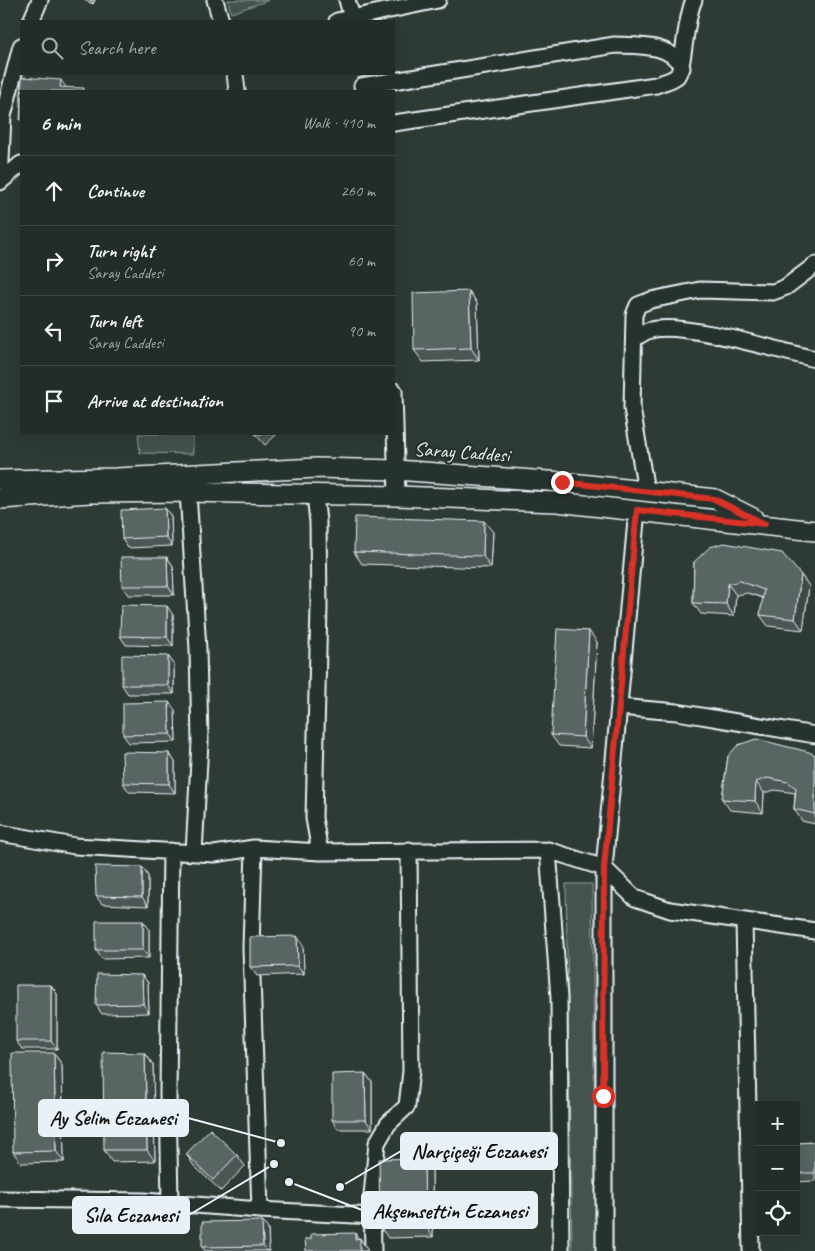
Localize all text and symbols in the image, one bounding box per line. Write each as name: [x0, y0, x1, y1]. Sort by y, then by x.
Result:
search box: [20, 20, 395, 75]
icon: search: [38, 34, 66, 62]
text: Search here: [78, 36, 155, 60]
text: 6 min: [40, 110, 81, 136]
text: Walk · 410 m: [303, 113, 375, 133]
icon: ahead: [40, 177, 68, 205]
text: Continue: [87, 179, 144, 203]
text: 260 m: [341, 181, 375, 201]
text: Turn right: [87, 239, 154, 263]
icon: right: [40, 247, 68, 275]
text: 60 m: [348, 251, 375, 271]
text: Saray Caddesi: [87, 263, 164, 283]
text: Turn left: [87, 309, 142, 333]
icon: left: [40, 317, 68, 345]
text: 90 m: [348, 321, 375, 341]
text: Saray Caddesi: [87, 333, 164, 353]
icon: arrive: [40, 387, 68, 415]
text: Arrive at destination: [87, 389, 223, 413]
street label: Saray Caddesi: [413, 436, 513, 468]
route end: [551, 471, 574, 494]
route start: [592, 1085, 615, 1108]
callout: Ay Selim Eczanesi: [39, 1100, 188, 1136]
map controls: [755, 1101, 800, 1236]
button: +: [755, 1101, 800, 1146]
text: Ay Selim Eczanesi: [49, 1105, 179, 1131]
callout: Narçiçeği Eczanesi: [401, 1133, 557, 1169]
text: Narçiçeği Eczanesi: [412, 1138, 549, 1164]
button: −: [755, 1146, 800, 1191]
button: locate: [755, 1191, 800, 1236]
callout: Akşemsettin Eczanesi: [362, 1192, 537, 1228]
callout: Sıla Eczanesi: [73, 1197, 189, 1233]
text: Akşemsettin Eczanesi: [372, 1198, 530, 1224]
text: Sıla Eczanesi: [84, 1202, 181, 1228]

